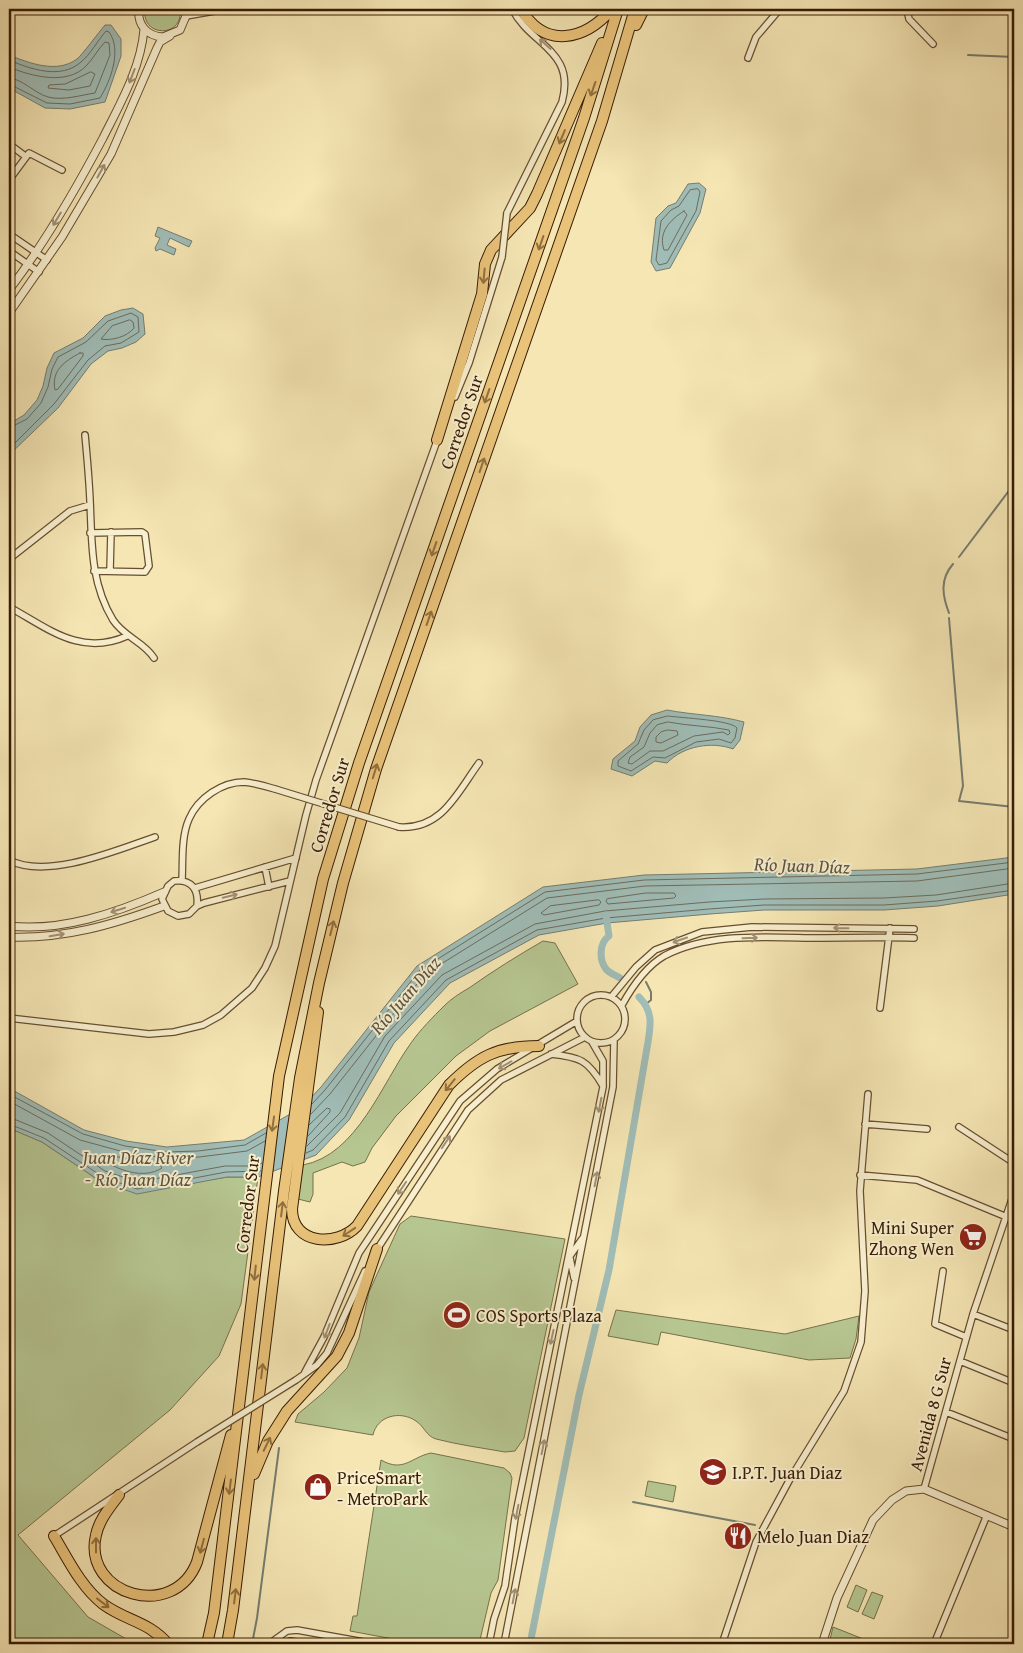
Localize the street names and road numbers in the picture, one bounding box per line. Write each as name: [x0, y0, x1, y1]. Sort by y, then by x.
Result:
street label: Corredor Sur: [432, 371, 490, 473]
street label: Corredor Sur: [302, 754, 356, 856]
street label: Corredor Sur: [228, 1153, 266, 1254]
street label: Avenida 8 G Sur: [902, 1353, 958, 1474]

